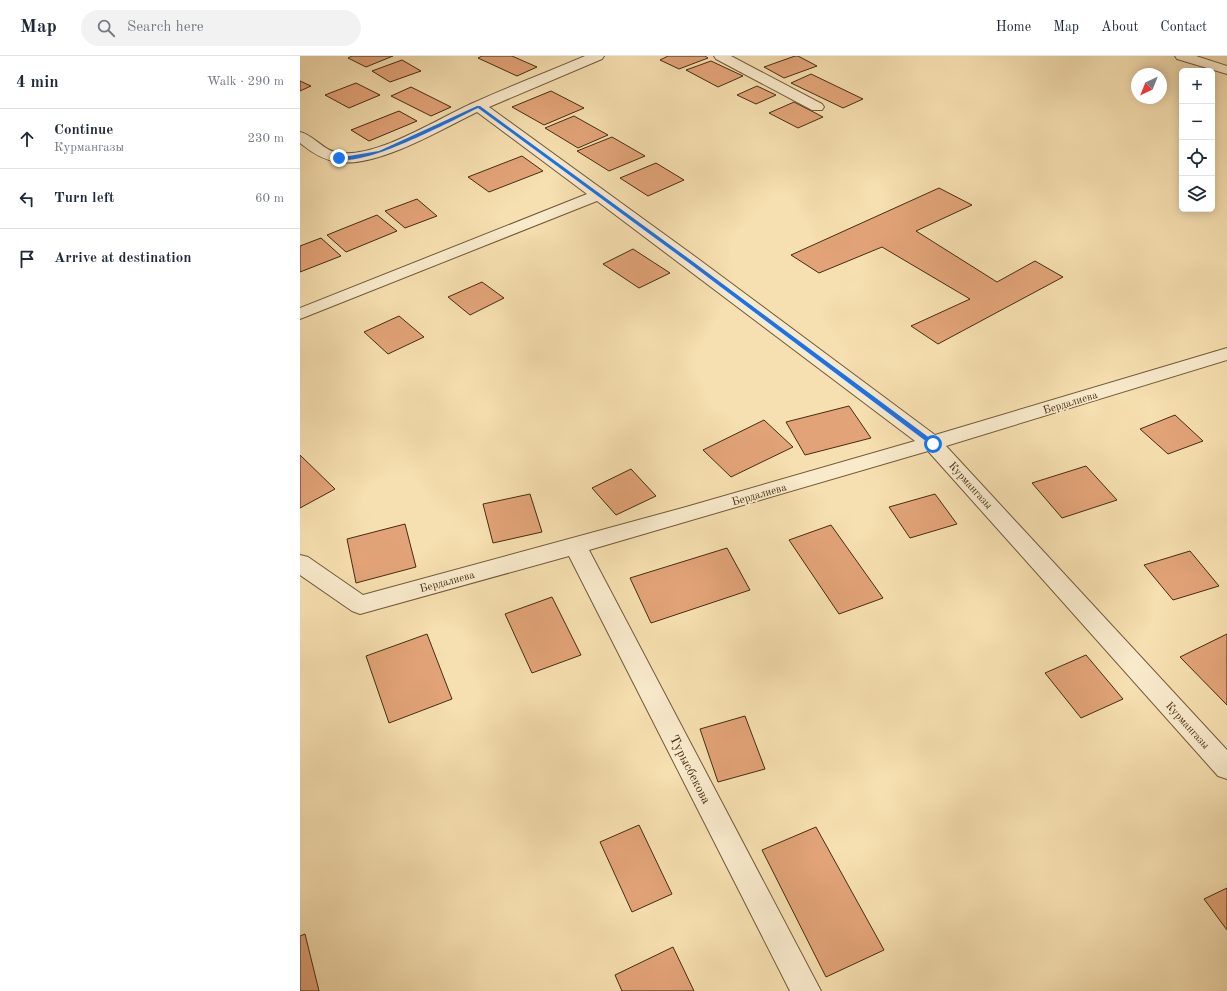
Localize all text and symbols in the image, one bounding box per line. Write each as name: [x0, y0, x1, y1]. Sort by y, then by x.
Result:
search box: [81, 10, 361, 46]
icon: search: [95, 17, 117, 39]
text: Map: [20, 18, 57, 37]
text: Search here: [127, 20, 204, 35]
text: Home: [996, 20, 1031, 34]
text: Map: [1053, 20, 1079, 34]
text: About: [1101, 20, 1138, 34]
text: Contact: [1160, 20, 1207, 34]
north arrow: [1131, 68, 1167, 104]
map controls: [1179, 68, 1215, 212]
button: +: [1179, 68, 1215, 104]
text: 4 min: [16, 74, 59, 91]
text: Walk · 290 m: [207, 75, 284, 88]
button: −: [1179, 104, 1215, 140]
text: Continue: [54, 123, 113, 138]
icon: ahead: [16, 128, 38, 150]
text: 230 m: [247, 132, 284, 145]
button: locate: [1179, 140, 1215, 176]
text: Курмангазы: [54, 141, 124, 154]
route end: [330, 149, 348, 167]
button: layers: [1179, 176, 1215, 212]
icon: left: [16, 188, 38, 210]
text: Turn left: [54, 191, 114, 206]
text: 60 m: [255, 192, 284, 205]
icon: arrive: [16, 248, 38, 270]
text: Arrive at destination: [54, 251, 192, 266]
street label: Бердалиева: [1042, 390, 1099, 417]
route start: [924, 435, 942, 453]
street label: Курмангазы: [946, 460, 994, 512]
street label: Бердалиева: [731, 482, 789, 508]
street label: Бердалиева: [419, 570, 477, 595]
street label: Курмангазы: [1163, 700, 1211, 752]
street label: Турысбекова: [667, 733, 713, 807]

